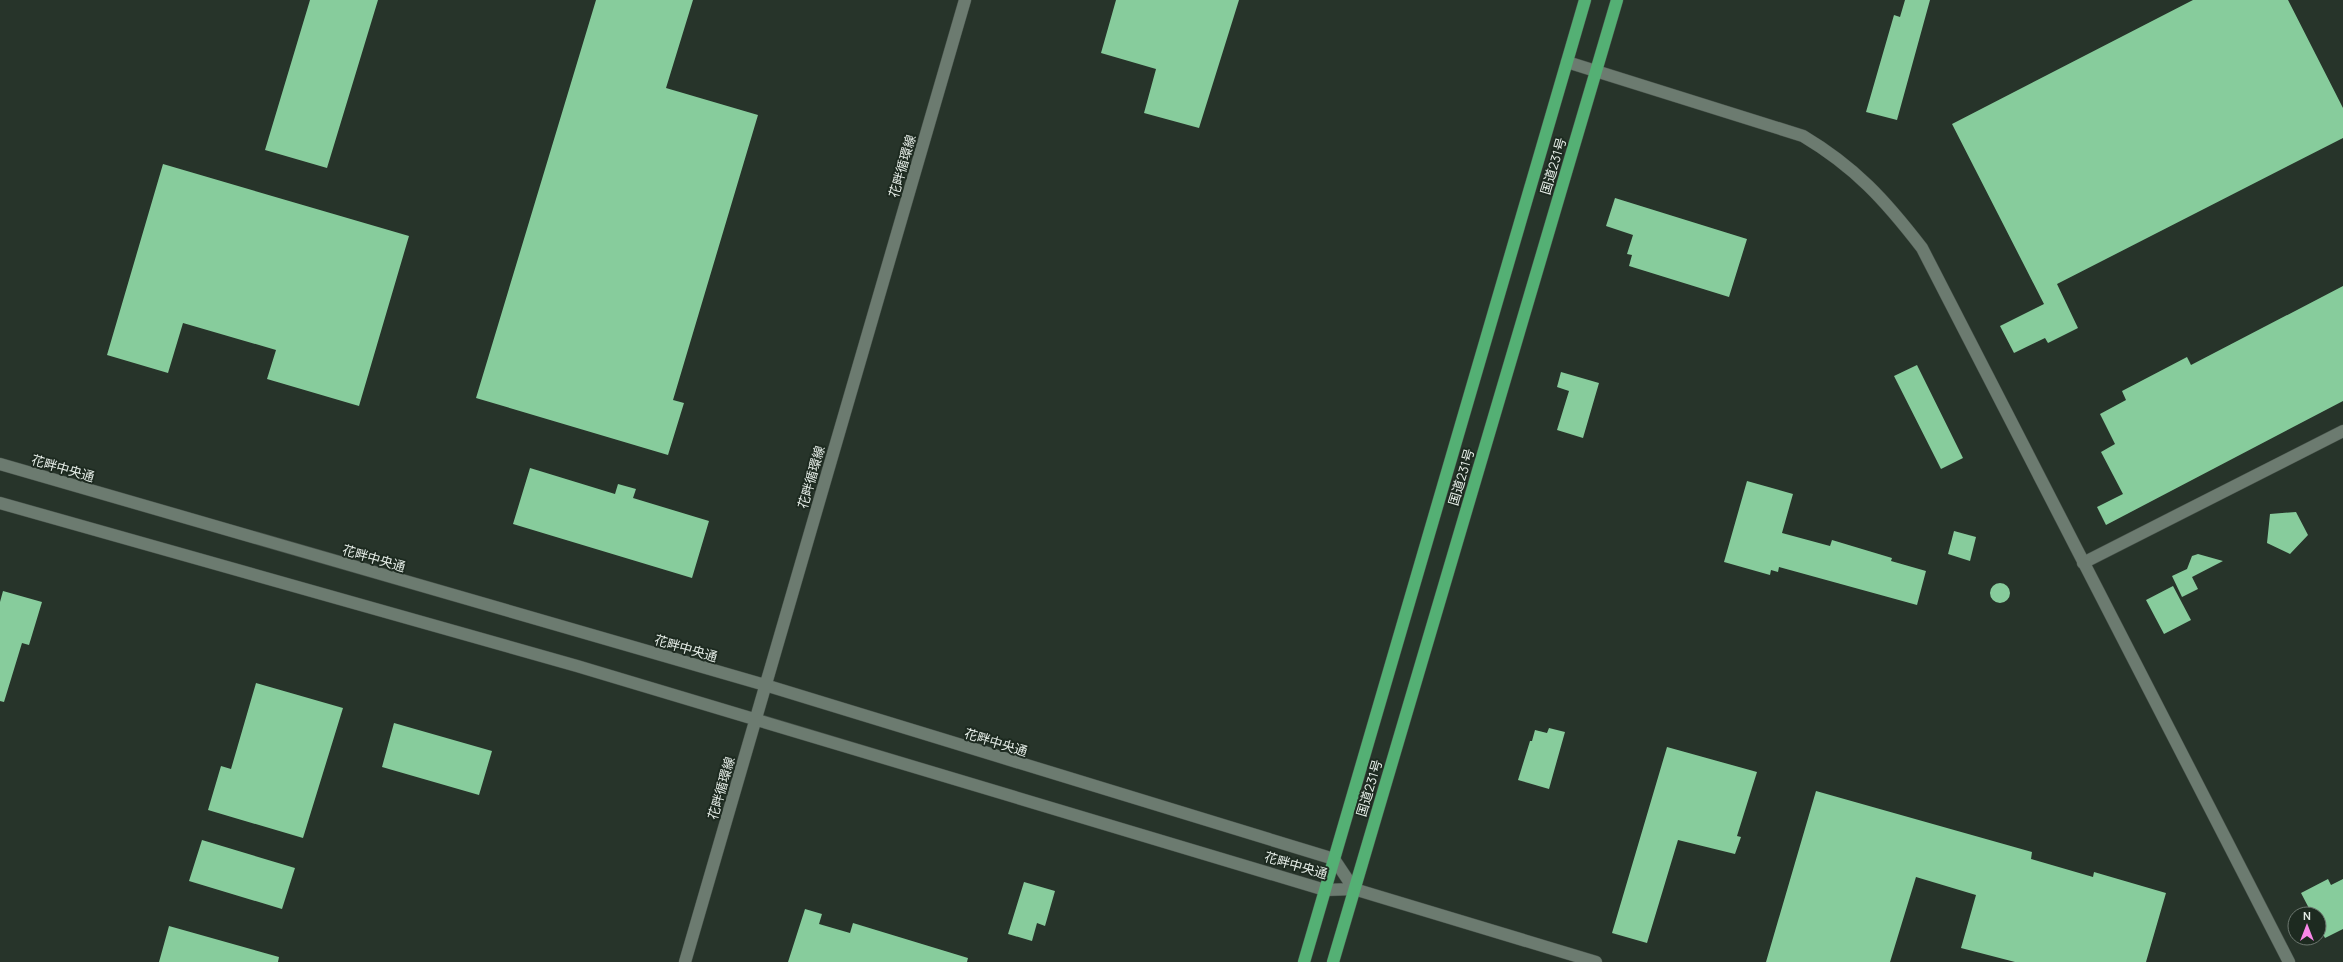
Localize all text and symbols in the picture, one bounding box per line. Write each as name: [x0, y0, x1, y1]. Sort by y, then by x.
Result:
street label: 花畔循環線: [884, 132, 920, 200]
street label: 国道231号: [1536, 135, 1570, 197]
street label: 花畔循環線: [793, 443, 829, 511]
street label: 国道231号: [1444, 446, 1478, 508]
street label: 花畔中央通: [29, 450, 97, 486]
street label: 花畔中央通: [340, 540, 408, 576]
street label: 花畔中央通: [652, 630, 720, 666]
street label: 花畔中央通: [962, 724, 1030, 760]
street label: 花畔循環線: [703, 754, 739, 822]
street label: 国道231号: [1352, 757, 1386, 819]
street label: 花畔中央通: [1262, 847, 1330, 883]
north arrow: [2287, 906, 2327, 946]
text: N: [2303, 908, 2311, 923]

